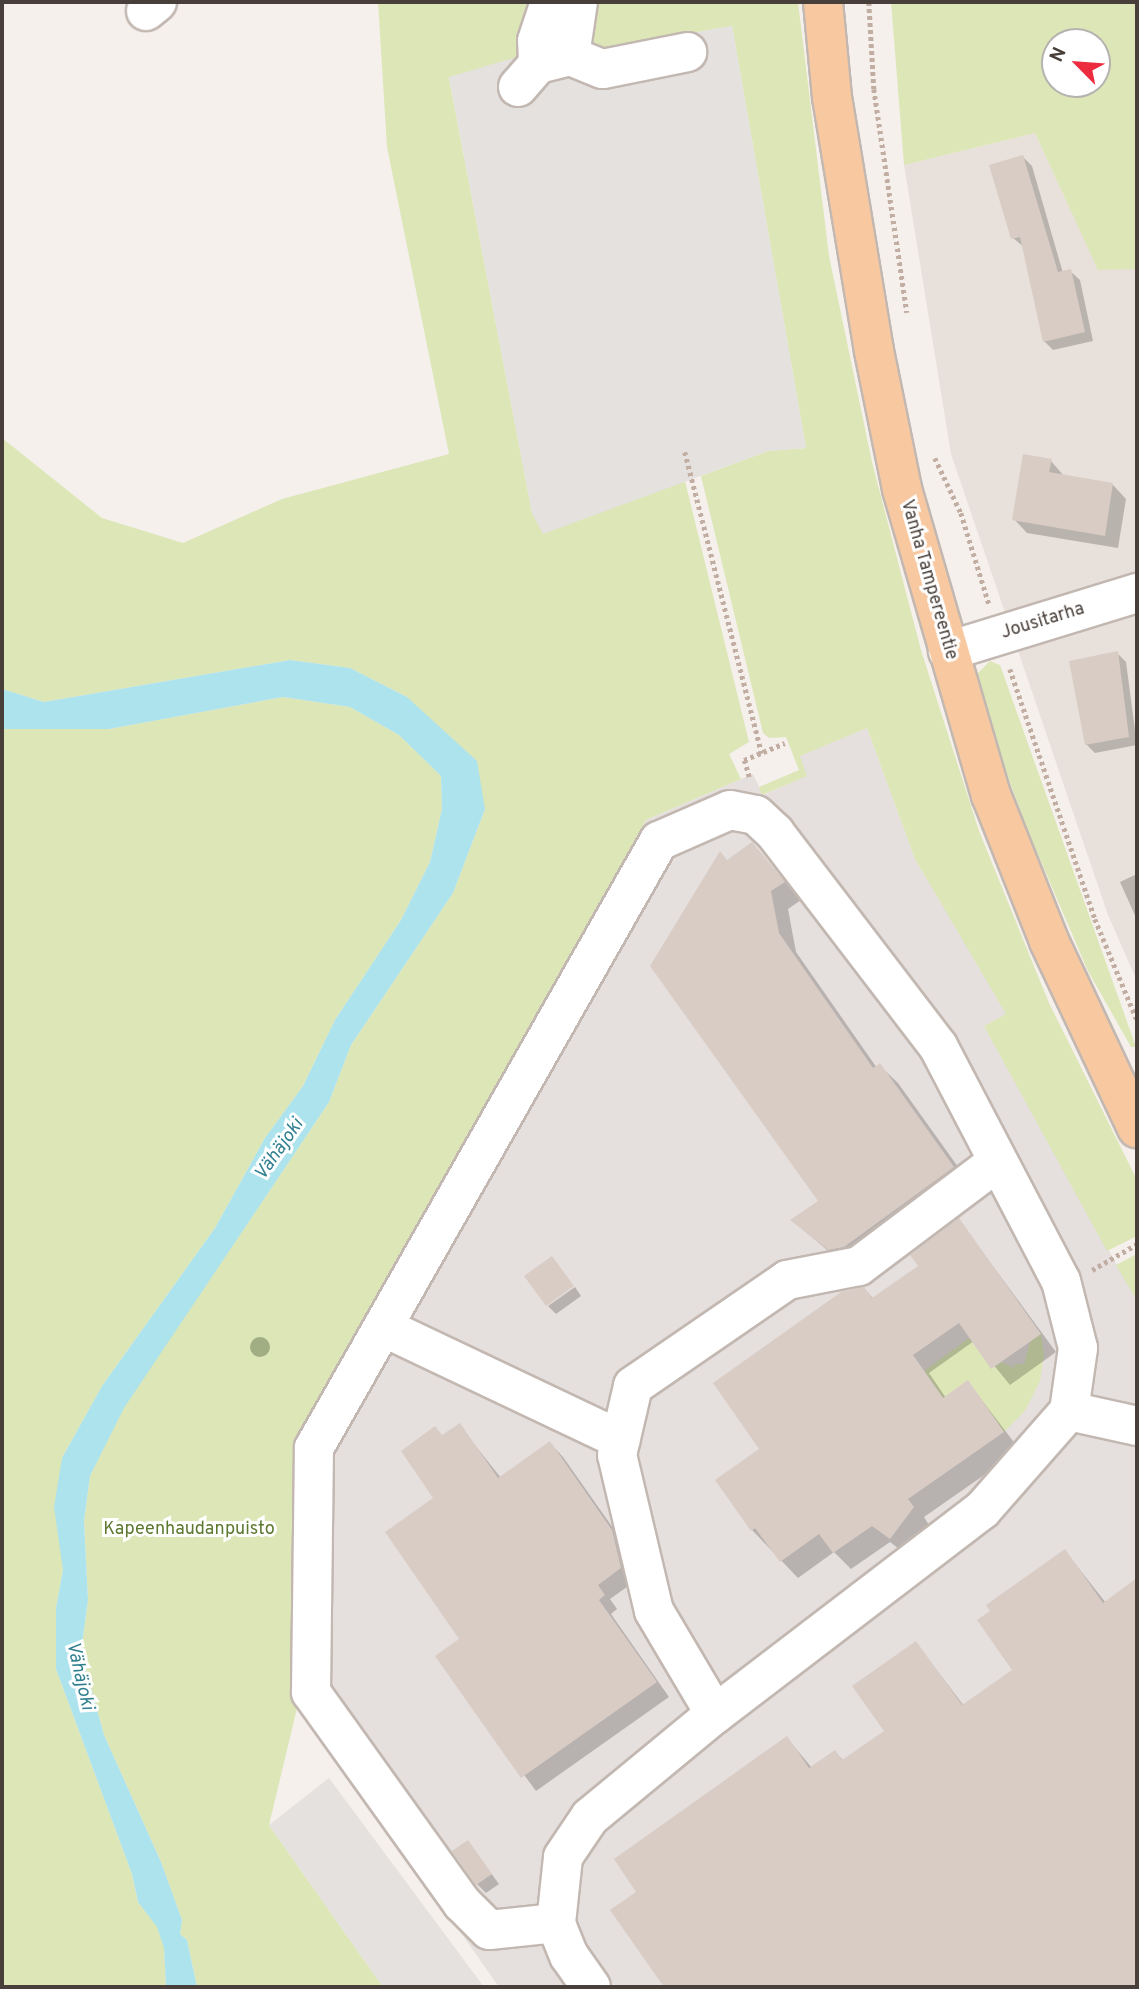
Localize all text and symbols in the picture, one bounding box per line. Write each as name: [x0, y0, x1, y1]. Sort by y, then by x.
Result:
north arrow: [1041, 28, 1111, 98]
text: N: [1045, 44, 1073, 66]
street label: Vanha Tampereentie: [895, 497, 961, 663]
street label: Jousitarha: [999, 599, 1087, 645]
water label: Vähäjoki: [251, 1115, 309, 1185]
park label: Kapeenhaudanpuisto: [103, 1519, 275, 1541]
water label: Vähäjoki: [60, 1639, 98, 1713]

